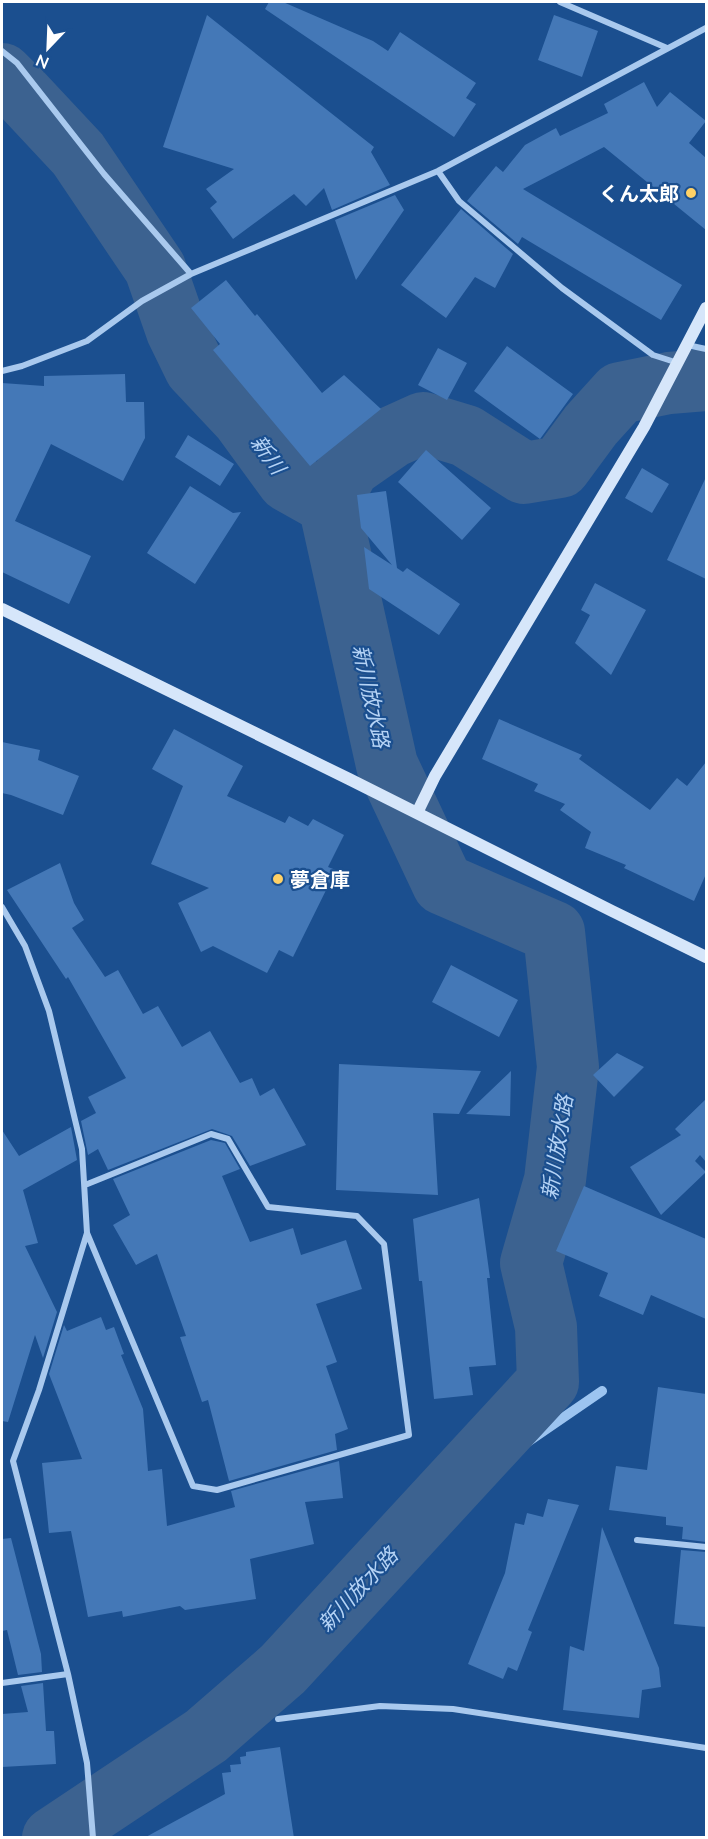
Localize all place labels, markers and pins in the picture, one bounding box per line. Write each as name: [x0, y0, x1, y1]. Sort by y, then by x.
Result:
place label: くん太郎: [599, 181, 679, 205]
marker: くん太郎: [684, 186, 698, 200]
place label: 夢倉庫: [290, 867, 350, 891]
marker: 夢倉庫: [271, 872, 285, 886]

